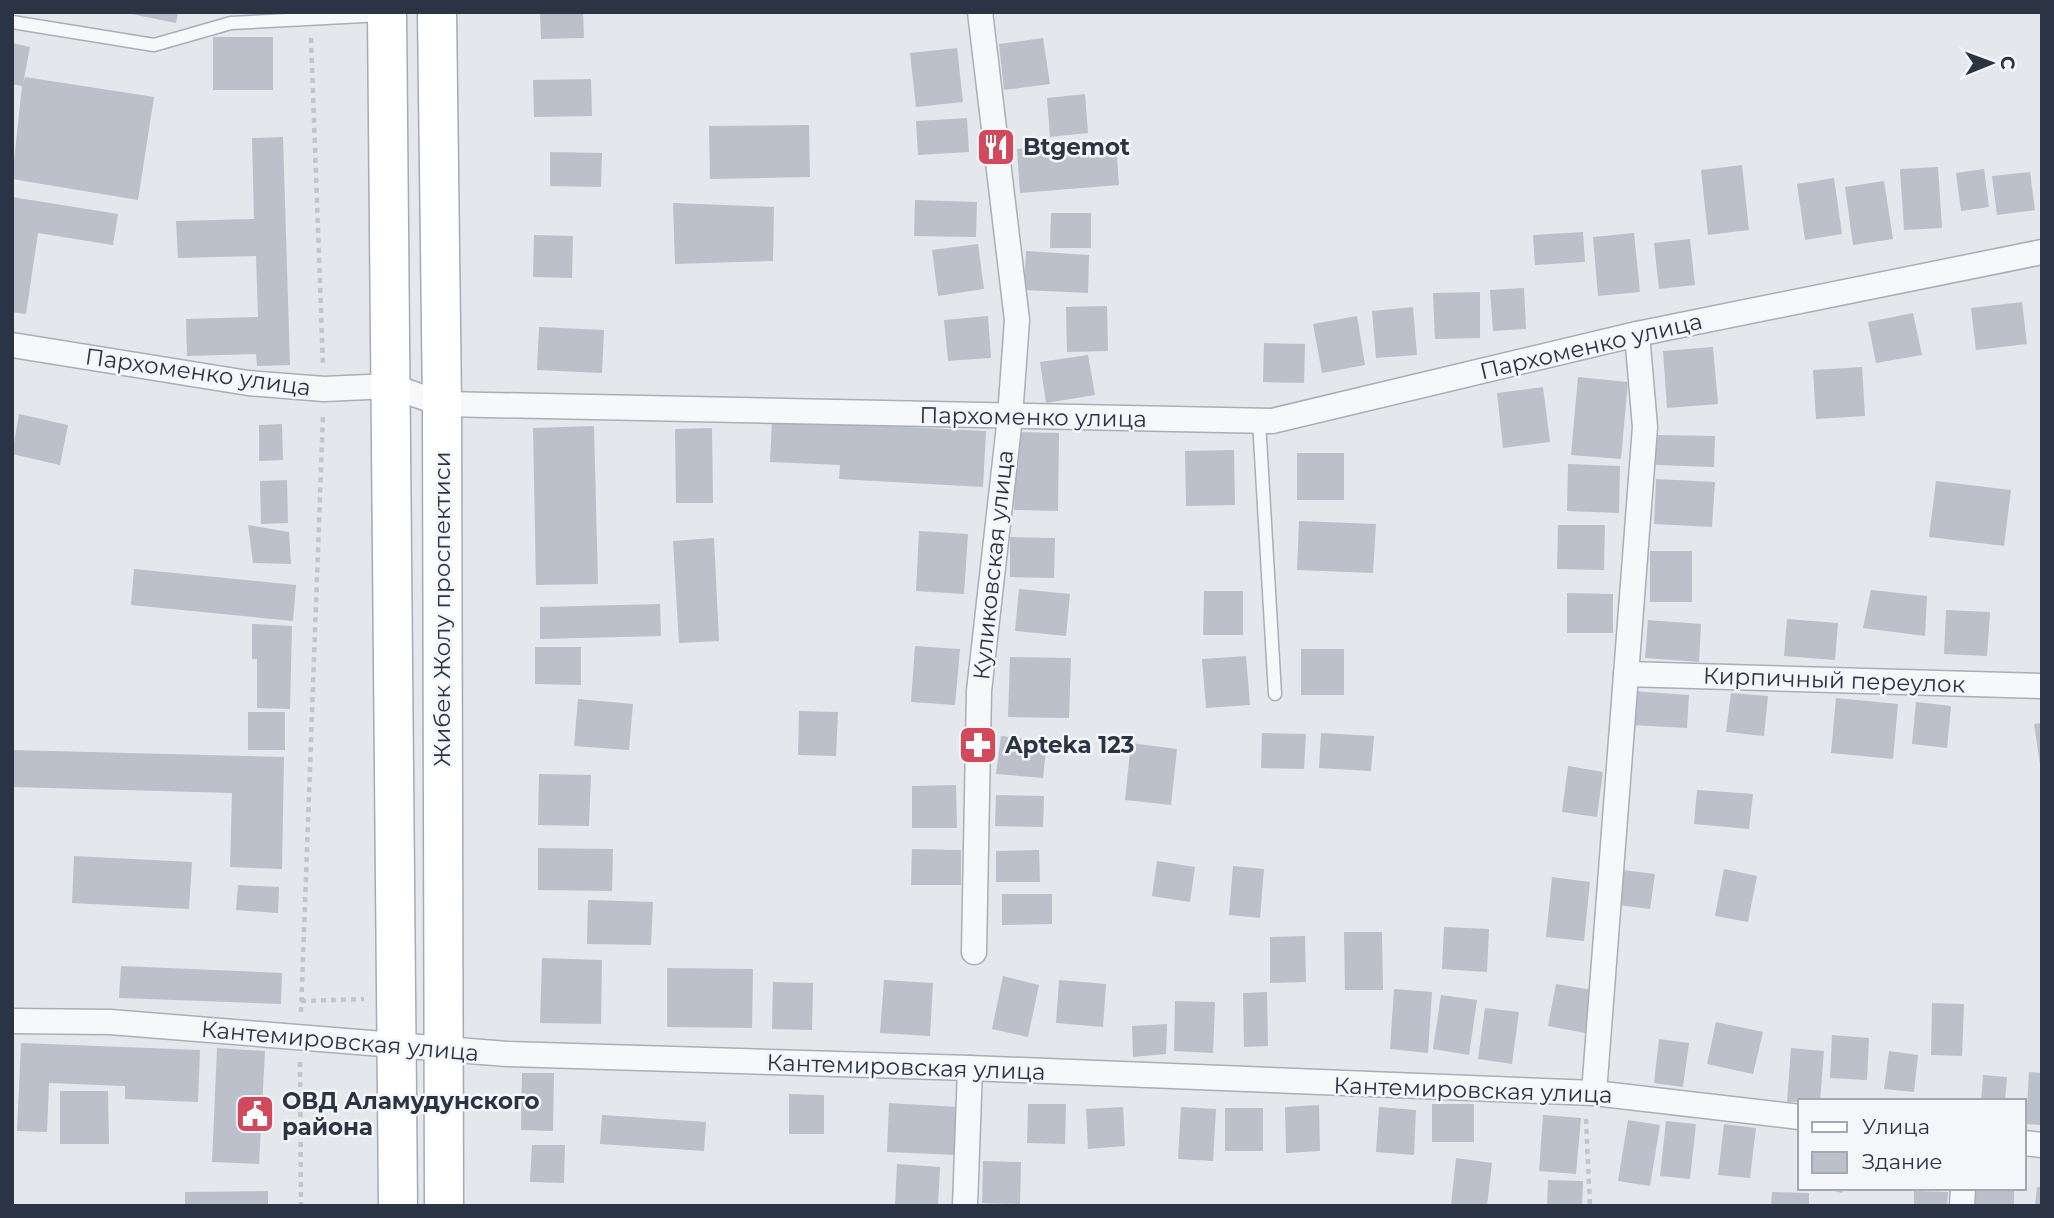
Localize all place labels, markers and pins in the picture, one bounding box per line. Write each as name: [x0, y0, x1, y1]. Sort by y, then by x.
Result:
restaurant icon: Btgemot: [975, 126, 1017, 168]
place label: Btgemot: [1023, 133, 1130, 161]
pharmacy icon: Apteka 123: [957, 724, 999, 766]
place label: Apteka 123: [1004, 731, 1134, 759]
place label: ОВД Аламудунского района: [282, 1087, 539, 1141]
public building icon: ОВД Аламудунского района: [234, 1093, 276, 1135]

